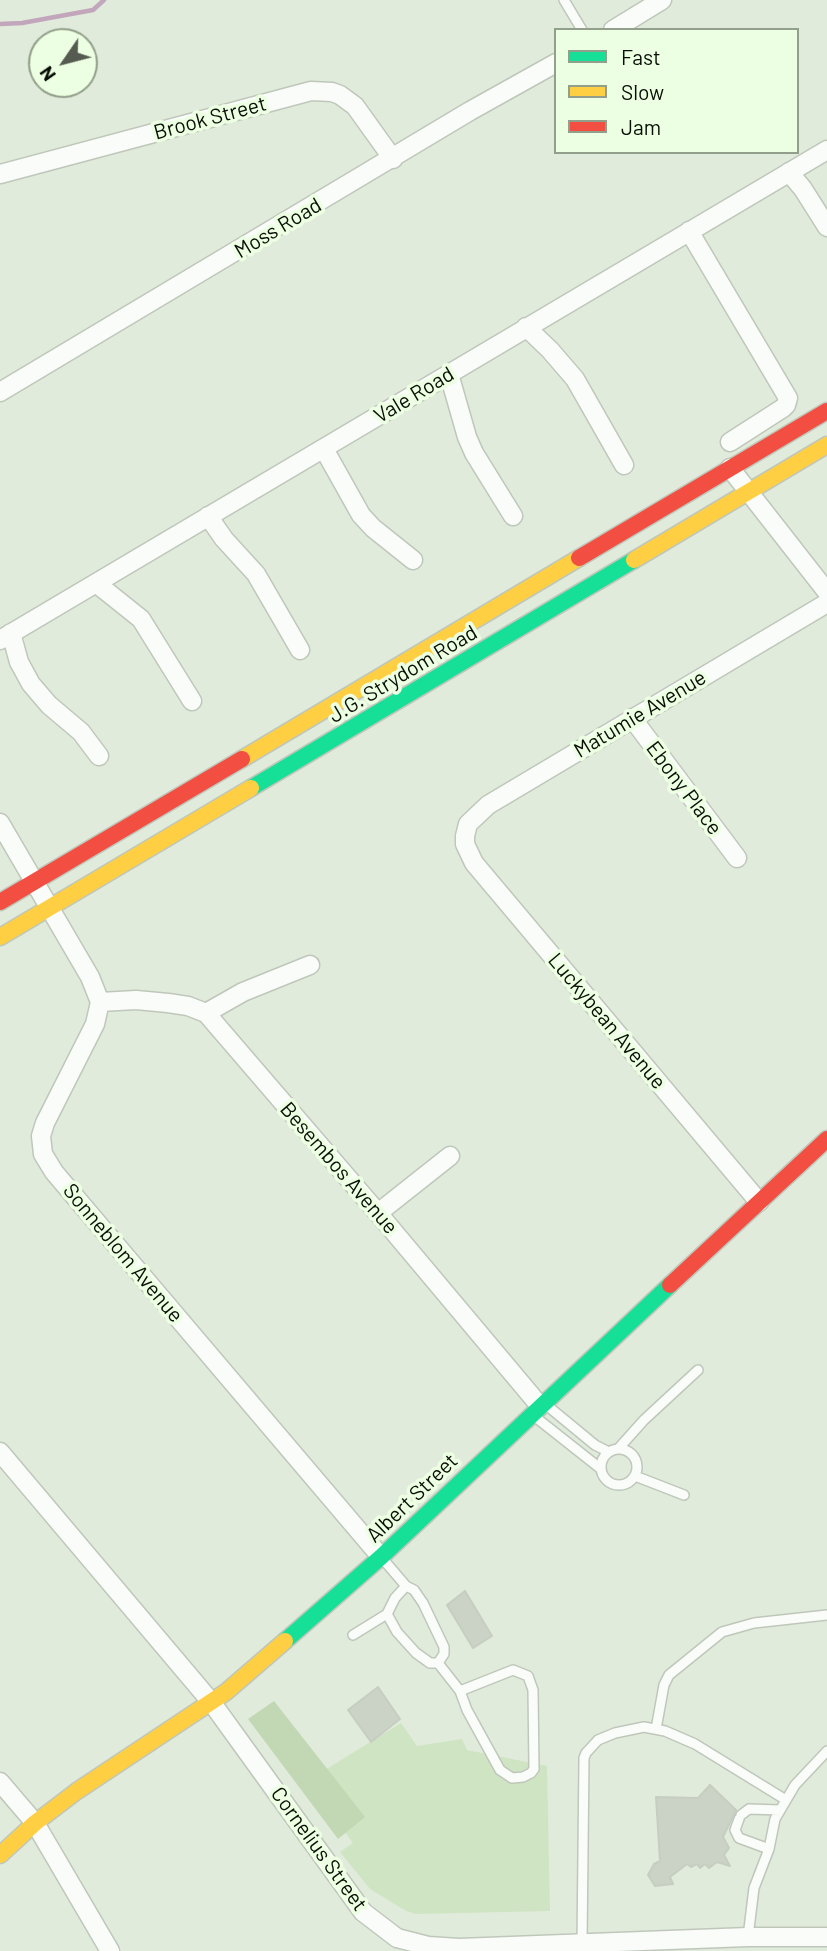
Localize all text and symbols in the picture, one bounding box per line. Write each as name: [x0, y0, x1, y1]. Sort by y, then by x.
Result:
north arrow: [28, 28, 98, 98]
legend: [554, 28, 799, 154]
text: Fast: [621, 44, 661, 69]
text: N: [34, 62, 60, 86]
text: Slow: [621, 79, 664, 104]
street label: Brook Street: [151, 91, 269, 145]
text: Jam: [621, 114, 661, 139]
street label: Moss Road: [230, 192, 326, 264]
street label: Vale Road: [369, 361, 459, 429]
street label: J.G. Strydom Road: [324, 620, 482, 728]
street label: Matumie Avenue: [569, 665, 711, 763]
street label: Ebony Place: [641, 736, 727, 840]
street label: Luckybean Avenue: [543, 948, 671, 1094]
street label: Besembos Avenue: [275, 1097, 403, 1239]
street label: Sonneblom Avenue: [58, 1178, 188, 1328]
street label: Albert Street: [361, 1448, 463, 1548]
street label: Cornelius Street: [266, 1782, 372, 1916]

